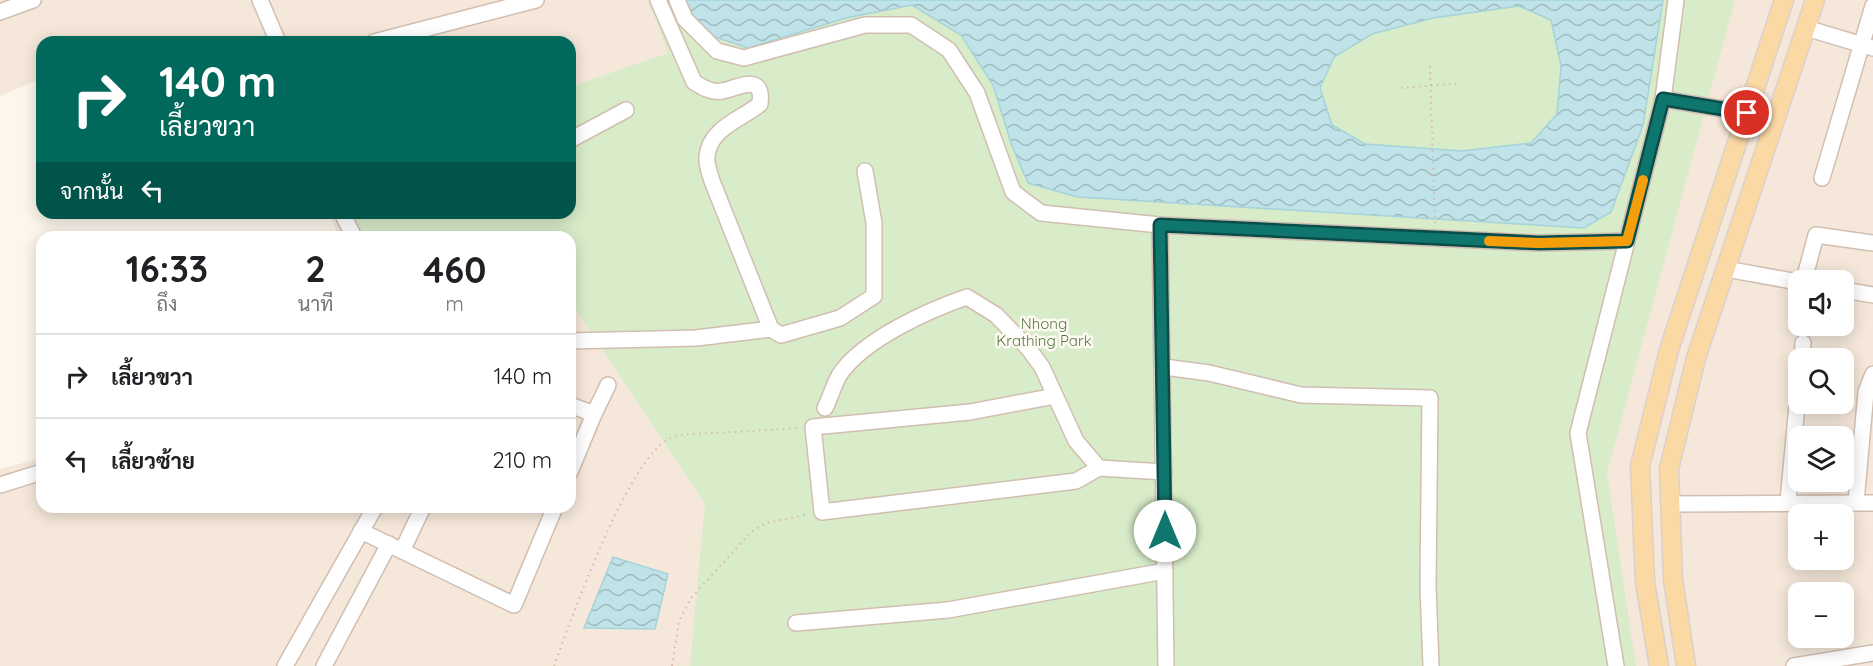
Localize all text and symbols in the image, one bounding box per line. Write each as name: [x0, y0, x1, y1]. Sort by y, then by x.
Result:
text: 140 m: [159, 55, 276, 108]
icon: right: [60, 60, 138, 138]
pin: [1721, 87, 1772, 138]
icon: arrive: [1730, 96, 1763, 129]
text: เลี้ยวขวา: [159, 109, 255, 143]
icon: left: [136, 174, 169, 207]
text: จากนั้น: [60, 177, 124, 205]
text: 16:33: [126, 246, 208, 291]
text: 2: [305, 246, 326, 291]
text: 460: [423, 247, 486, 292]
map controls: [1788, 270, 1854, 648]
button: sound: [1788, 270, 1854, 336]
text: ถึง: [157, 291, 177, 316]
text: นาที: [298, 291, 333, 316]
text: m: [446, 291, 464, 316]
park label: Nhong Krathing Park: [996, 314, 1092, 350]
button: search: [1788, 348, 1854, 414]
icon: right: [60, 360, 93, 393]
text: 140 m: [493, 362, 552, 390]
text: เลี้ยวขวา: [111, 363, 193, 391]
button: layers: [1788, 426, 1854, 492]
icon: left: [60, 444, 93, 477]
text: 210 m: [493, 446, 552, 474]
text: เลี้ยวซ้าย: [111, 447, 195, 475]
position arrow: [1133, 499, 1197, 563]
button: +: [1788, 504, 1854, 570]
button: −: [1788, 582, 1854, 648]

